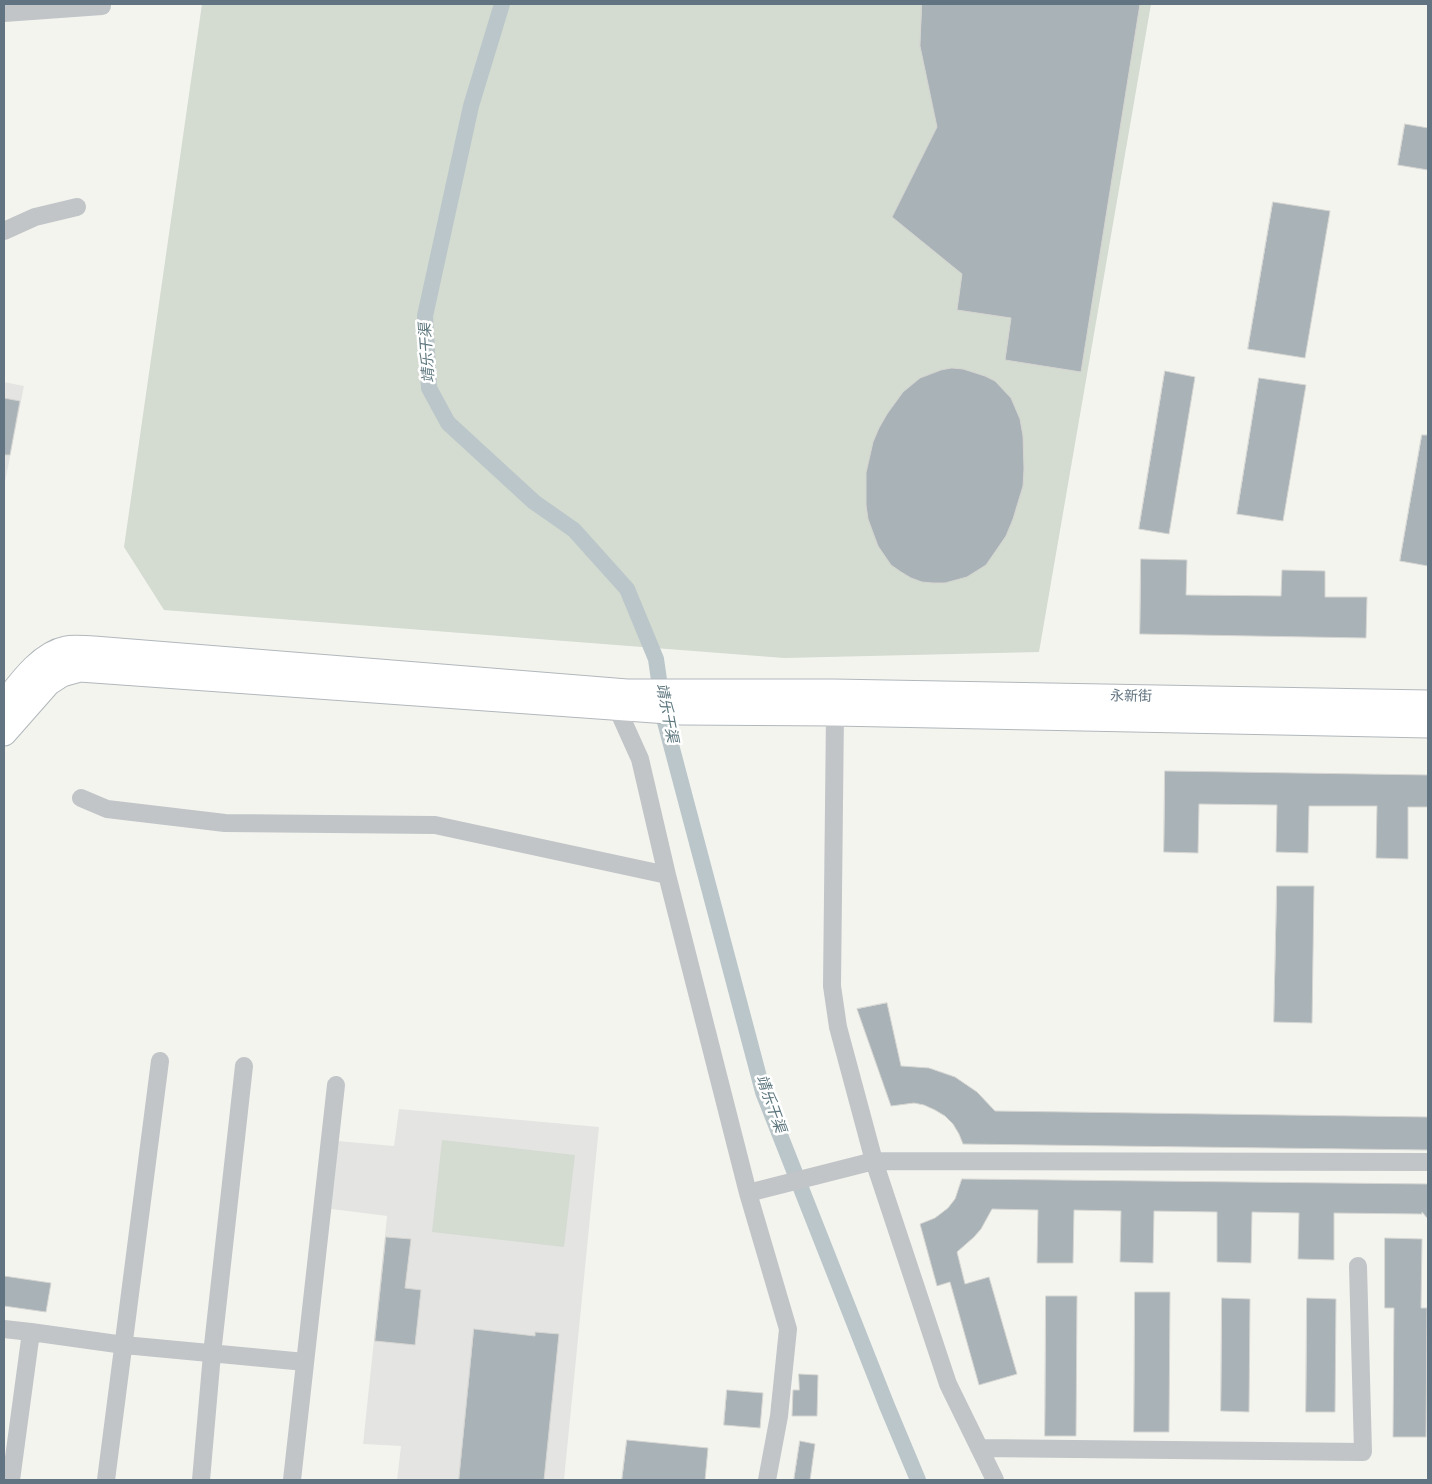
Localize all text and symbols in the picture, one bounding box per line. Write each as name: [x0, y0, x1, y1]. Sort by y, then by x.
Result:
water label: 靖乐干渠: [417, 322, 439, 384]
water label: 靖乐干渠: [651, 682, 681, 744]
street label: 永新街: [1110, 688, 1152, 706]
water label: 靖乐干渠: [751, 1073, 789, 1135]

